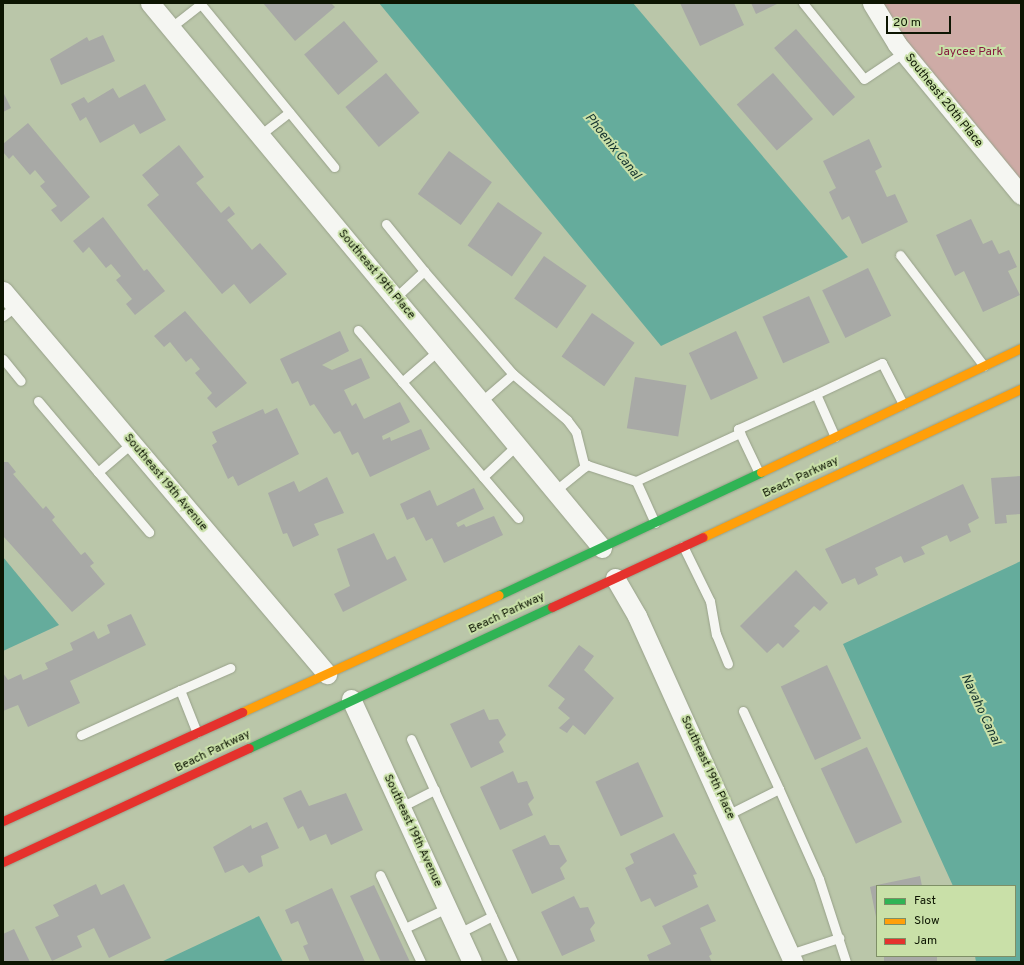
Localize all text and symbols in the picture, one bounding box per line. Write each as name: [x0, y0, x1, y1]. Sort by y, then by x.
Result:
scale bar: [888, 8, 953, 34]
text: 20 m: [893, 15, 921, 31]
park label: Jaycee Park: [937, 46, 1003, 60]
street label: Southeast 20th Place: [901, 51, 985, 151]
water label: Phoenix Canal: [581, 111, 643, 183]
street label: Southeast 19th Place: [334, 227, 418, 323]
street label: Southeast 19th Avenue: [120, 431, 210, 535]
street label: Beach Parkway: [761, 454, 841, 502]
street label: Beach Parkway: [467, 590, 547, 638]
water label: Navaho Canal: [957, 672, 1003, 748]
street label: Southeast 19th Place: [677, 714, 737, 822]
street label: Beach Parkway: [173, 728, 253, 776]
street label: Southeast 19th Avenue: [380, 772, 444, 890]
legend: [876, 885, 1016, 957]
text: Fast: [914, 893, 936, 909]
text: Slow: [914, 913, 940, 929]
text: Jam: [914, 933, 937, 949]

